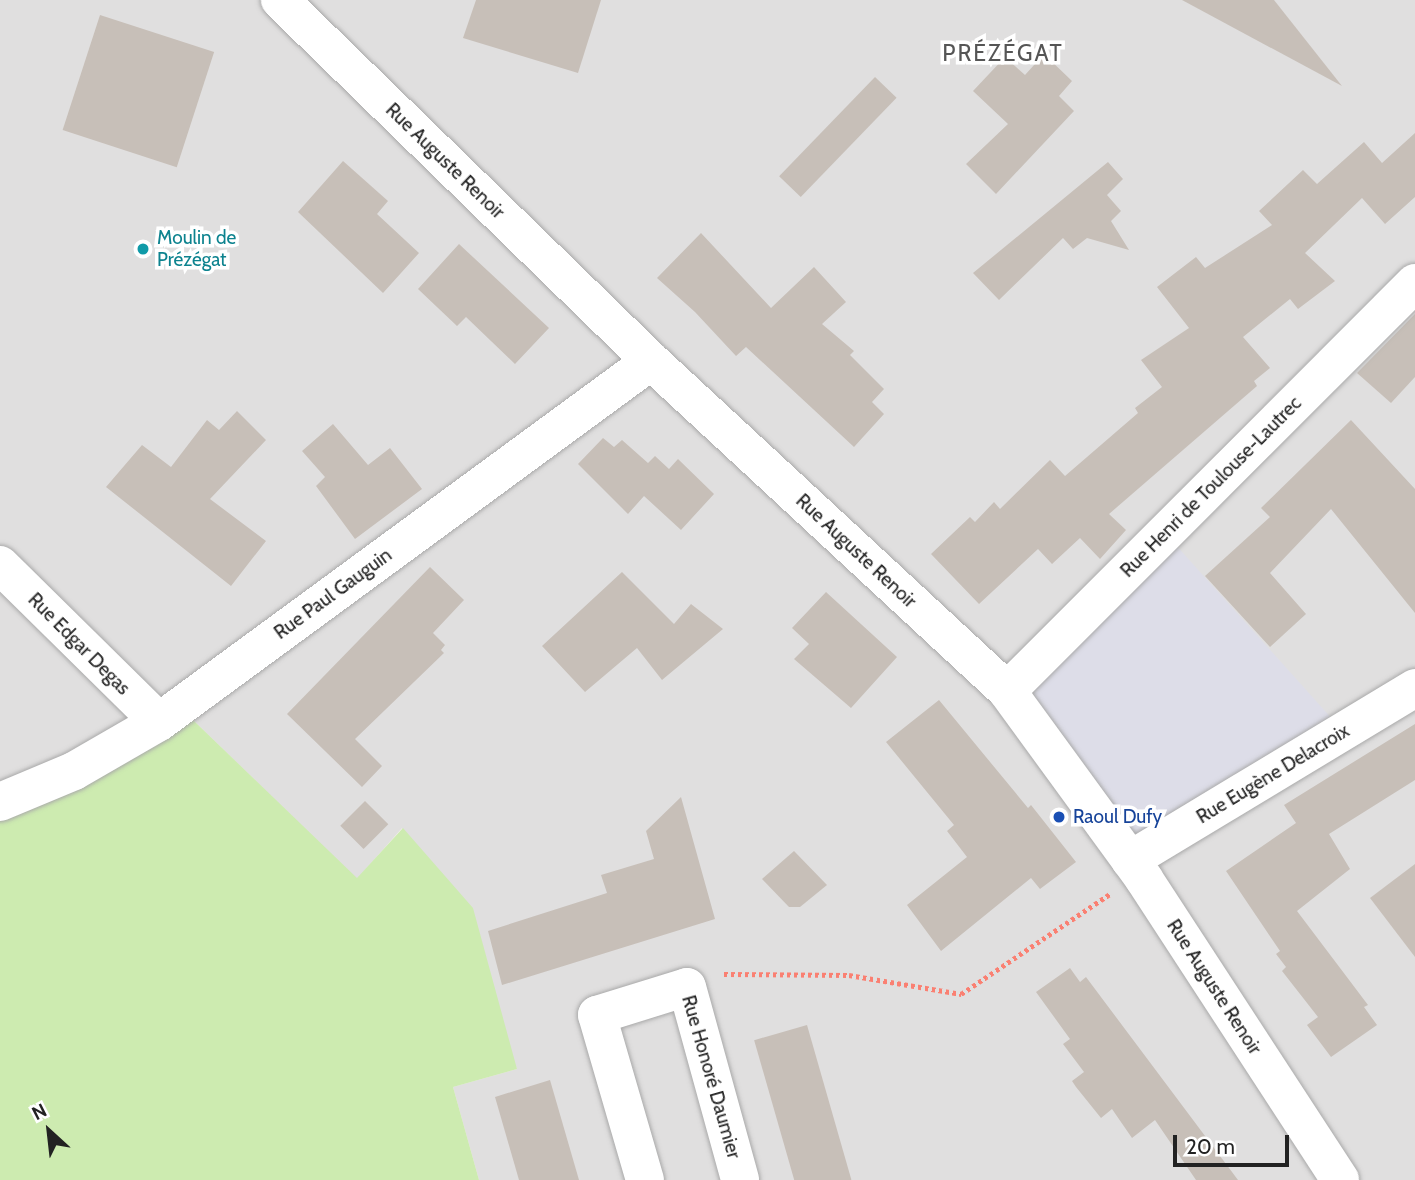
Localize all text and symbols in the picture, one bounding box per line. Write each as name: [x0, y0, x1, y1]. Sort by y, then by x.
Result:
district label: PRÉZÉGAT: [943, 39, 1063, 67]
street label: Rue Auguste Renoir: [381, 99, 509, 223]
place label: Moulin de Prézégat: [157, 227, 236, 271]
marker: Moulin de Prézégat: [135, 241, 151, 257]
street label: Rue Henri de Toulouse-Lautrec: [1116, 392, 1306, 582]
street label: Rue Auguste Renoir: [791, 489, 921, 613]
street label: Rue Paul Gauguin: [270, 544, 396, 644]
street label: Rue Edgar Degas: [23, 588, 135, 700]
street label: Rue Eugène Delacroix: [1193, 719, 1353, 829]
place label: Raoul Dufy: [1073, 806, 1162, 828]
marker: Raoul Dufy: [1051, 809, 1067, 825]
street label: Rue Auguste Renoir: [1162, 915, 1266, 1059]
street label: Rue Honoré Daumier: [677, 993, 745, 1161]
north arrow: [14, 1096, 84, 1166]
text: N: [28, 1099, 50, 1125]
scale bar: [1177, 1120, 1292, 1164]
text: 20 m: [1186, 1134, 1235, 1159]

